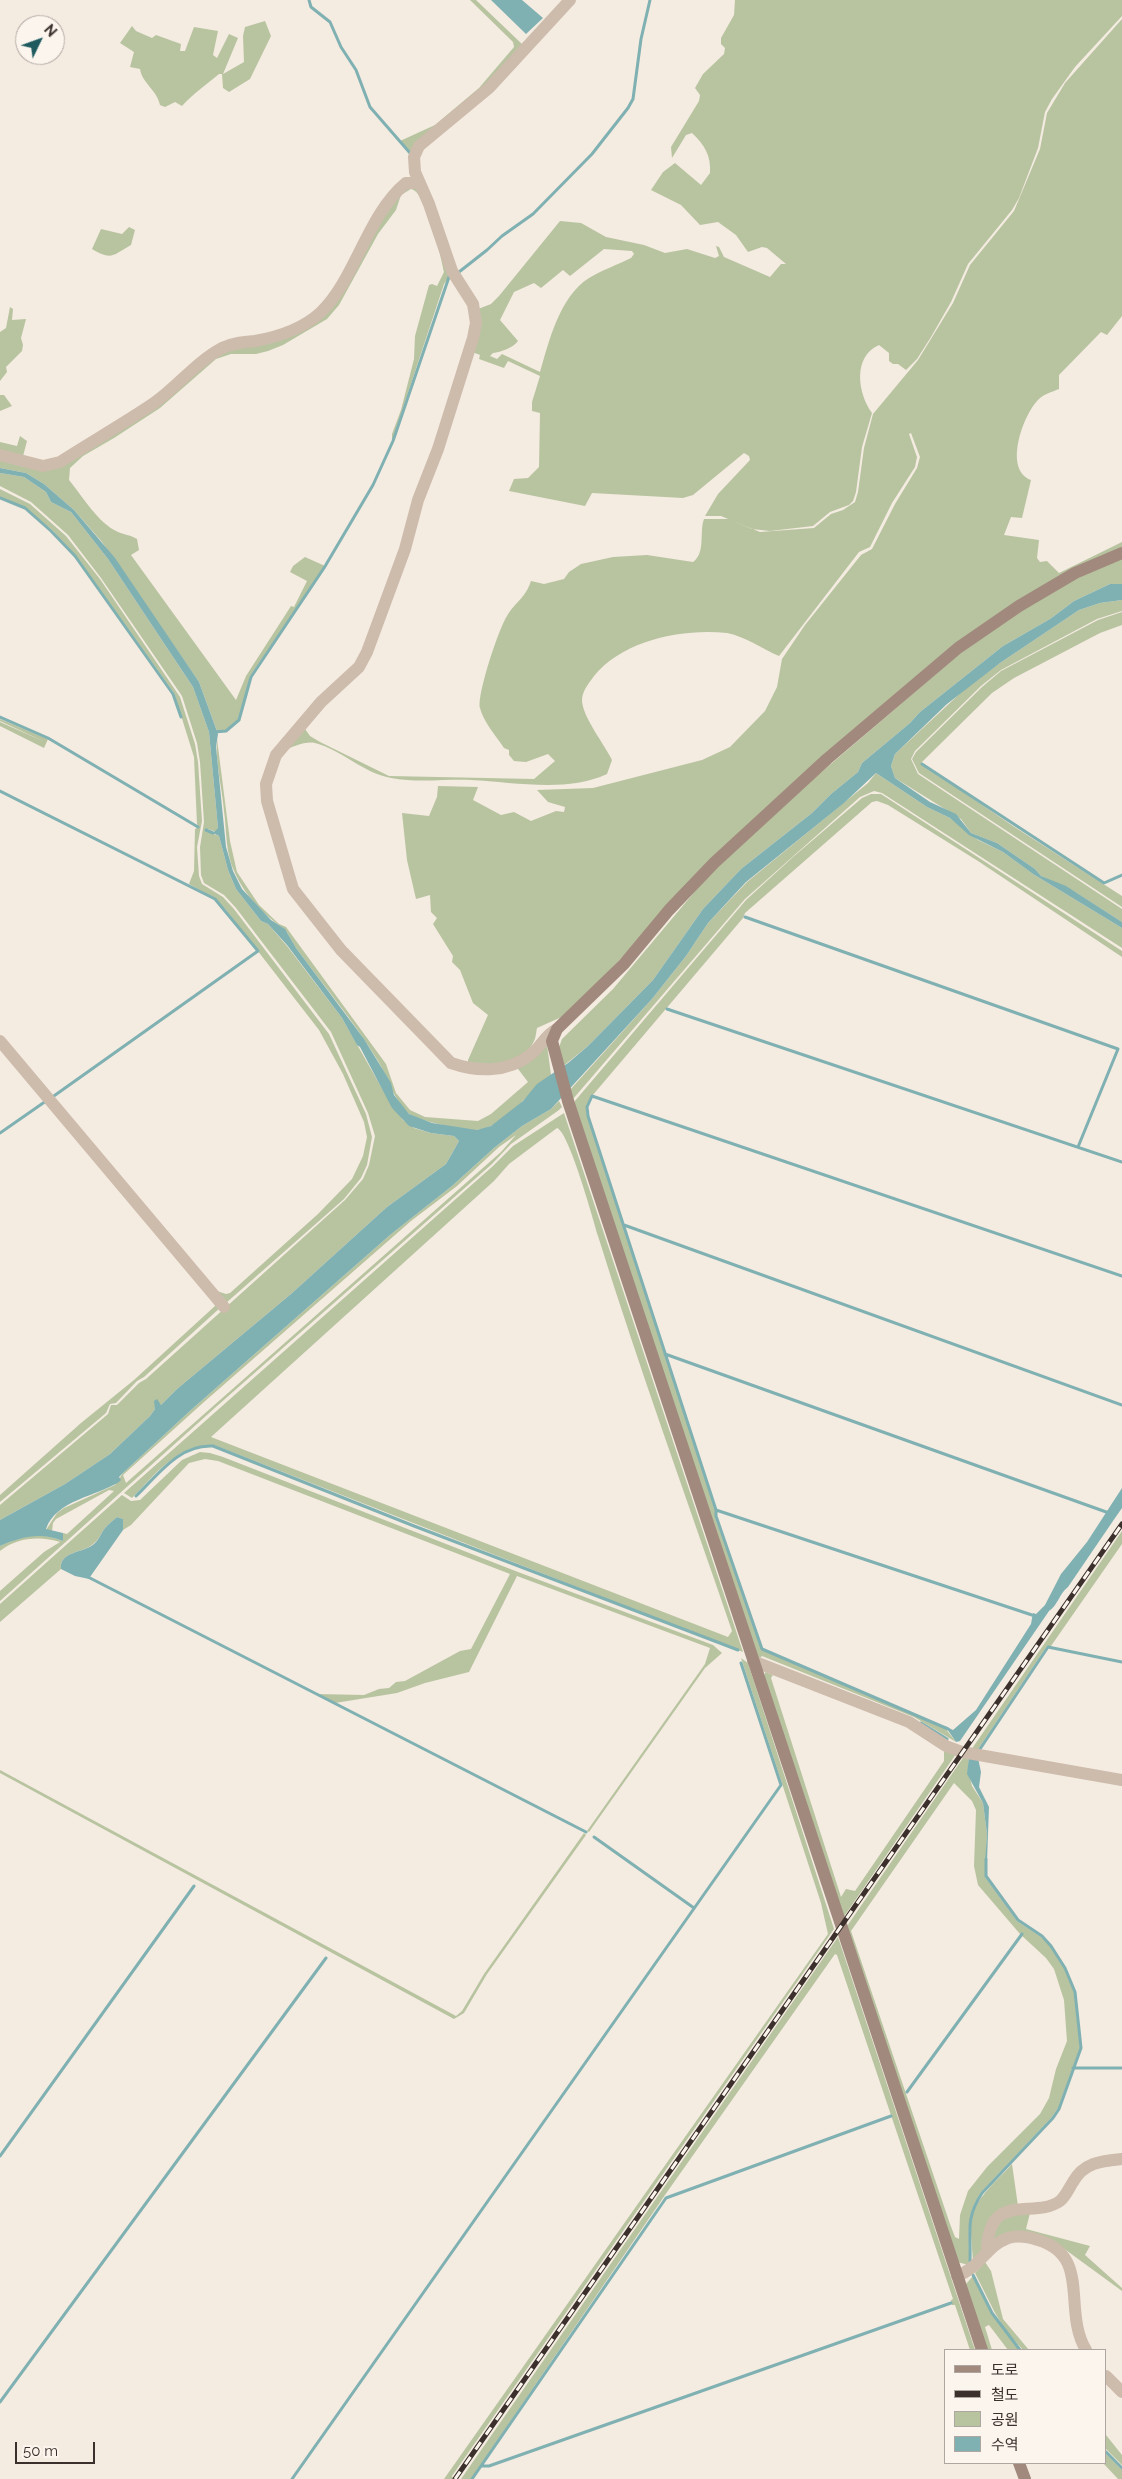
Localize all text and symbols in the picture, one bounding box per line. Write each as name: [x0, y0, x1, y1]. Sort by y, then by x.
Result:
north arrow: [15, 15, 65, 65]
text: N: [41, 21, 60, 40]
legend: [944, 2349, 1107, 2464]
text: 도로: [991, 2361, 1019, 2379]
text: 철도: [991, 2386, 1019, 2404]
text: 공원: [991, 2411, 1019, 2429]
scale bar: [18, 2432, 98, 2464]
text: 수역: [991, 2436, 1019, 2454]
text: 50 m: [23, 2442, 58, 2460]

